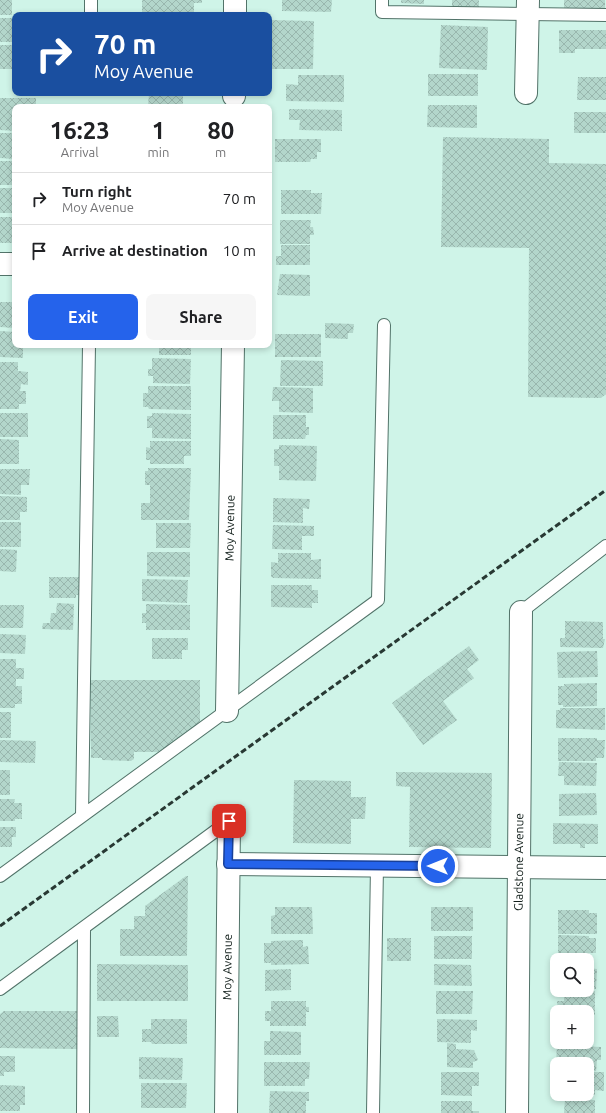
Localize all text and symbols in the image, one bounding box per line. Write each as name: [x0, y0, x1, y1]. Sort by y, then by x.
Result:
icon: right: [28, 28, 80, 80]
text: 70 m: [94, 28, 156, 59]
text: Moy Avenue: [94, 61, 194, 81]
text: 16:23: [50, 117, 110, 144]
text: 1: [152, 117, 165, 144]
text: 80: [207, 117, 234, 144]
text: Arrival: [61, 145, 99, 159]
text: min: [148, 145, 169, 159]
text: m: [215, 145, 226, 159]
text: Turn right: [62, 183, 132, 200]
icon: right: [28, 188, 50, 210]
text: 70 m: [223, 190, 256, 207]
text: Moy Avenue: [62, 200, 134, 214]
icon: arrive: [28, 240, 50, 262]
text: Arrive at destination: [62, 242, 208, 259]
text: 10 m: [223, 242, 256, 259]
button: Exit: [28, 294, 138, 340]
button: Share: [146, 294, 256, 340]
street label: Moy Avenue: [222, 495, 237, 561]
pin: [212, 804, 246, 838]
icon: arrive: [218, 810, 240, 832]
street label: Gladstone Avenue: [512, 813, 525, 911]
position arrow: [417, 845, 459, 887]
street label: Moy Avenue: [220, 934, 234, 1000]
map controls: [550, 953, 594, 1101]
button: search: [550, 953, 594, 997]
button: +: [550, 1005, 594, 1049]
button: −: [550, 1057, 594, 1101]

